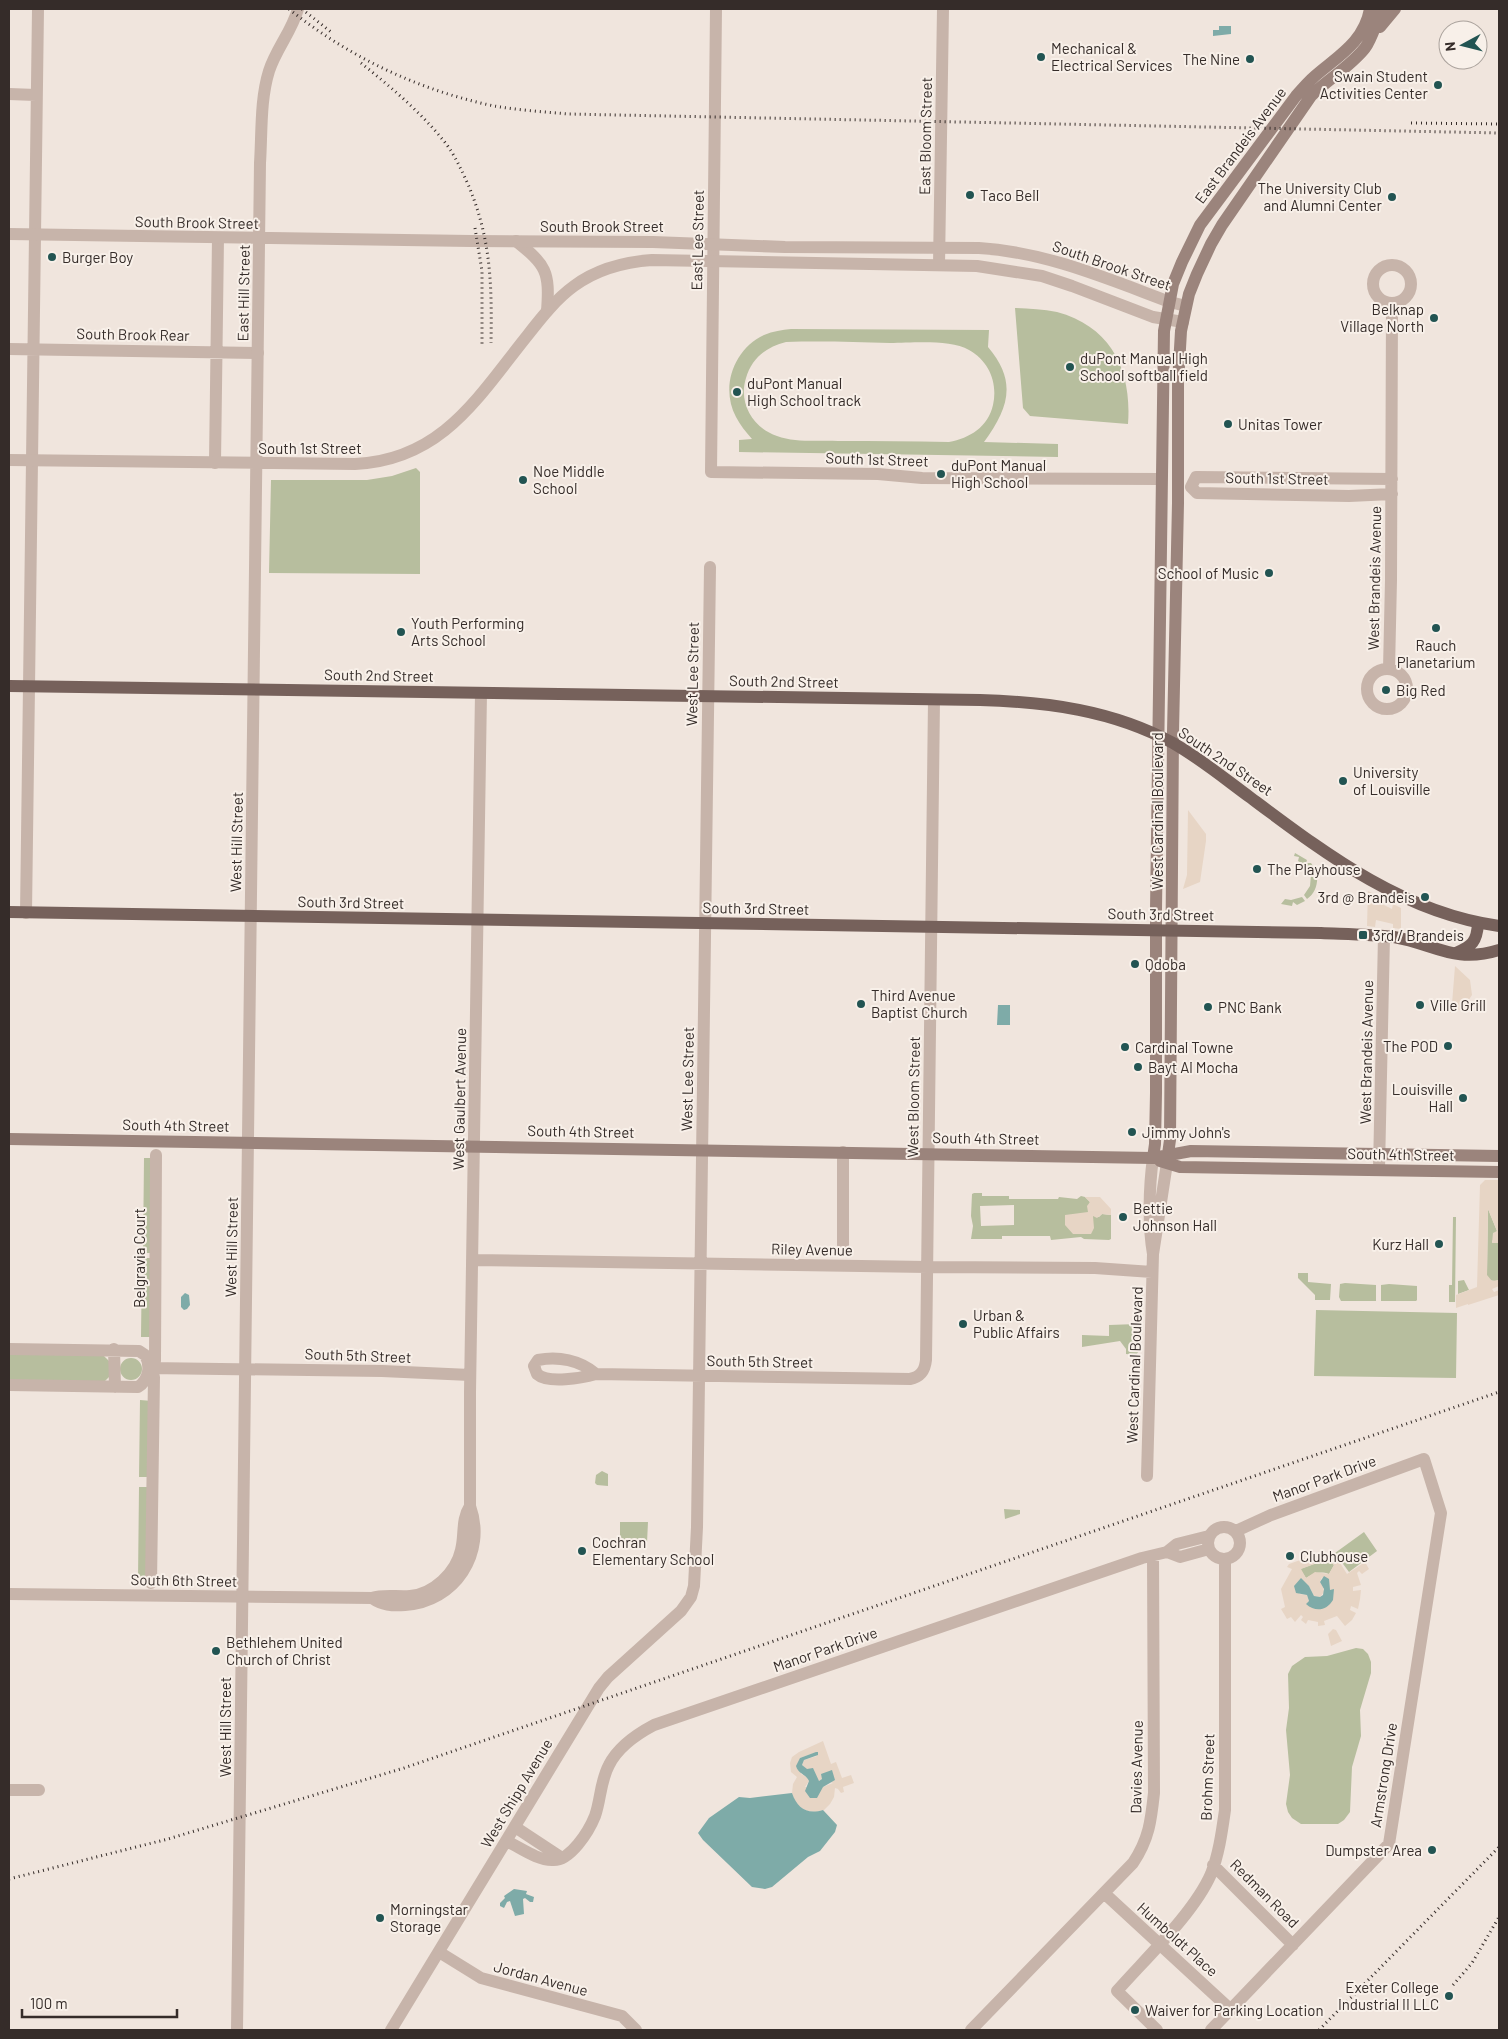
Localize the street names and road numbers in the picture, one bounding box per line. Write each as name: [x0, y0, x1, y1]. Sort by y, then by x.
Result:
street label: East Bloom Street: [915, 77, 935, 195]
street label: East Brandeis Avenue: [1190, 83, 1290, 207]
street label: East Lee Street: [687, 189, 707, 291]
street label: South Brook Street: [135, 212, 259, 232]
street label: South Brook Street: [540, 217, 664, 235]
street label: South Brook Street: [1050, 236, 1174, 294]
street label: East Hill Street: [233, 244, 253, 342]
street label: South Brook Rear: [76, 324, 190, 344]
street label: South 1st Street: [258, 439, 362, 457]
street label: South 1st Street: [825, 448, 929, 470]
street label: South 1st Street: [1225, 468, 1329, 488]
street label: West Brandeis Avenue: [1364, 506, 1384, 650]
street label: West Lee Street: [682, 622, 702, 726]
street label: South 2nd Street: [324, 665, 434, 685]
street label: South 2nd Street: [729, 671, 839, 691]
street label: South 2nd Street: [1175, 723, 1277, 799]
street label: West Cardinal Boulevard: [1148, 732, 1166, 890]
street label: West Hill Street: [226, 792, 246, 892]
street label: South 3rd Street: [297, 892, 405, 912]
street label: South 3rd Street: [702, 898, 810, 918]
street label: South 3rd Street: [1107, 904, 1215, 924]
street label: West Brandeis Avenue: [1356, 980, 1376, 1124]
street label: West Lee Street: [677, 1027, 697, 1131]
street label: West Gaulbert Avenue: [449, 1028, 469, 1170]
street label: West Bloom Street: [903, 1036, 923, 1158]
street label: South 4th Street: [122, 1115, 230, 1135]
street label: South 4th Street: [527, 1121, 635, 1141]
street label: South 4th Street: [932, 1128, 1040, 1148]
street label: South 4th Street: [1347, 1144, 1455, 1164]
street label: West Hill Street: [221, 1197, 241, 1297]
street label: Belgravia Court: [130, 1208, 148, 1308]
street label: Riley Avenue: [771, 1239, 853, 1259]
street label: West Cardinal Boulevard: [1122, 1286, 1146, 1444]
street label: South 5th Street: [304, 1344, 412, 1366]
street label: South 5th Street: [706, 1351, 814, 1371]
street label: Manor Park Drive: [1270, 1451, 1378, 1505]
street label: South 6th Street: [130, 1570, 238, 1590]
street label: Manor Park Drive: [771, 1623, 879, 1675]
street label: West Hill Street: [216, 1677, 234, 1777]
street label: Davies Avenue: [1126, 1720, 1146, 1814]
street label: Armstrong Drive: [1366, 1721, 1400, 1829]
street label: Brohm Street: [1196, 1733, 1218, 1821]
street label: West Shipp Avenue: [476, 1735, 556, 1851]
street label: Redman Road: [1227, 1855, 1303, 1931]
street label: Humboldt Place: [1134, 1898, 1222, 1980]
street label: Jordan Avenue: [492, 1957, 590, 1999]

